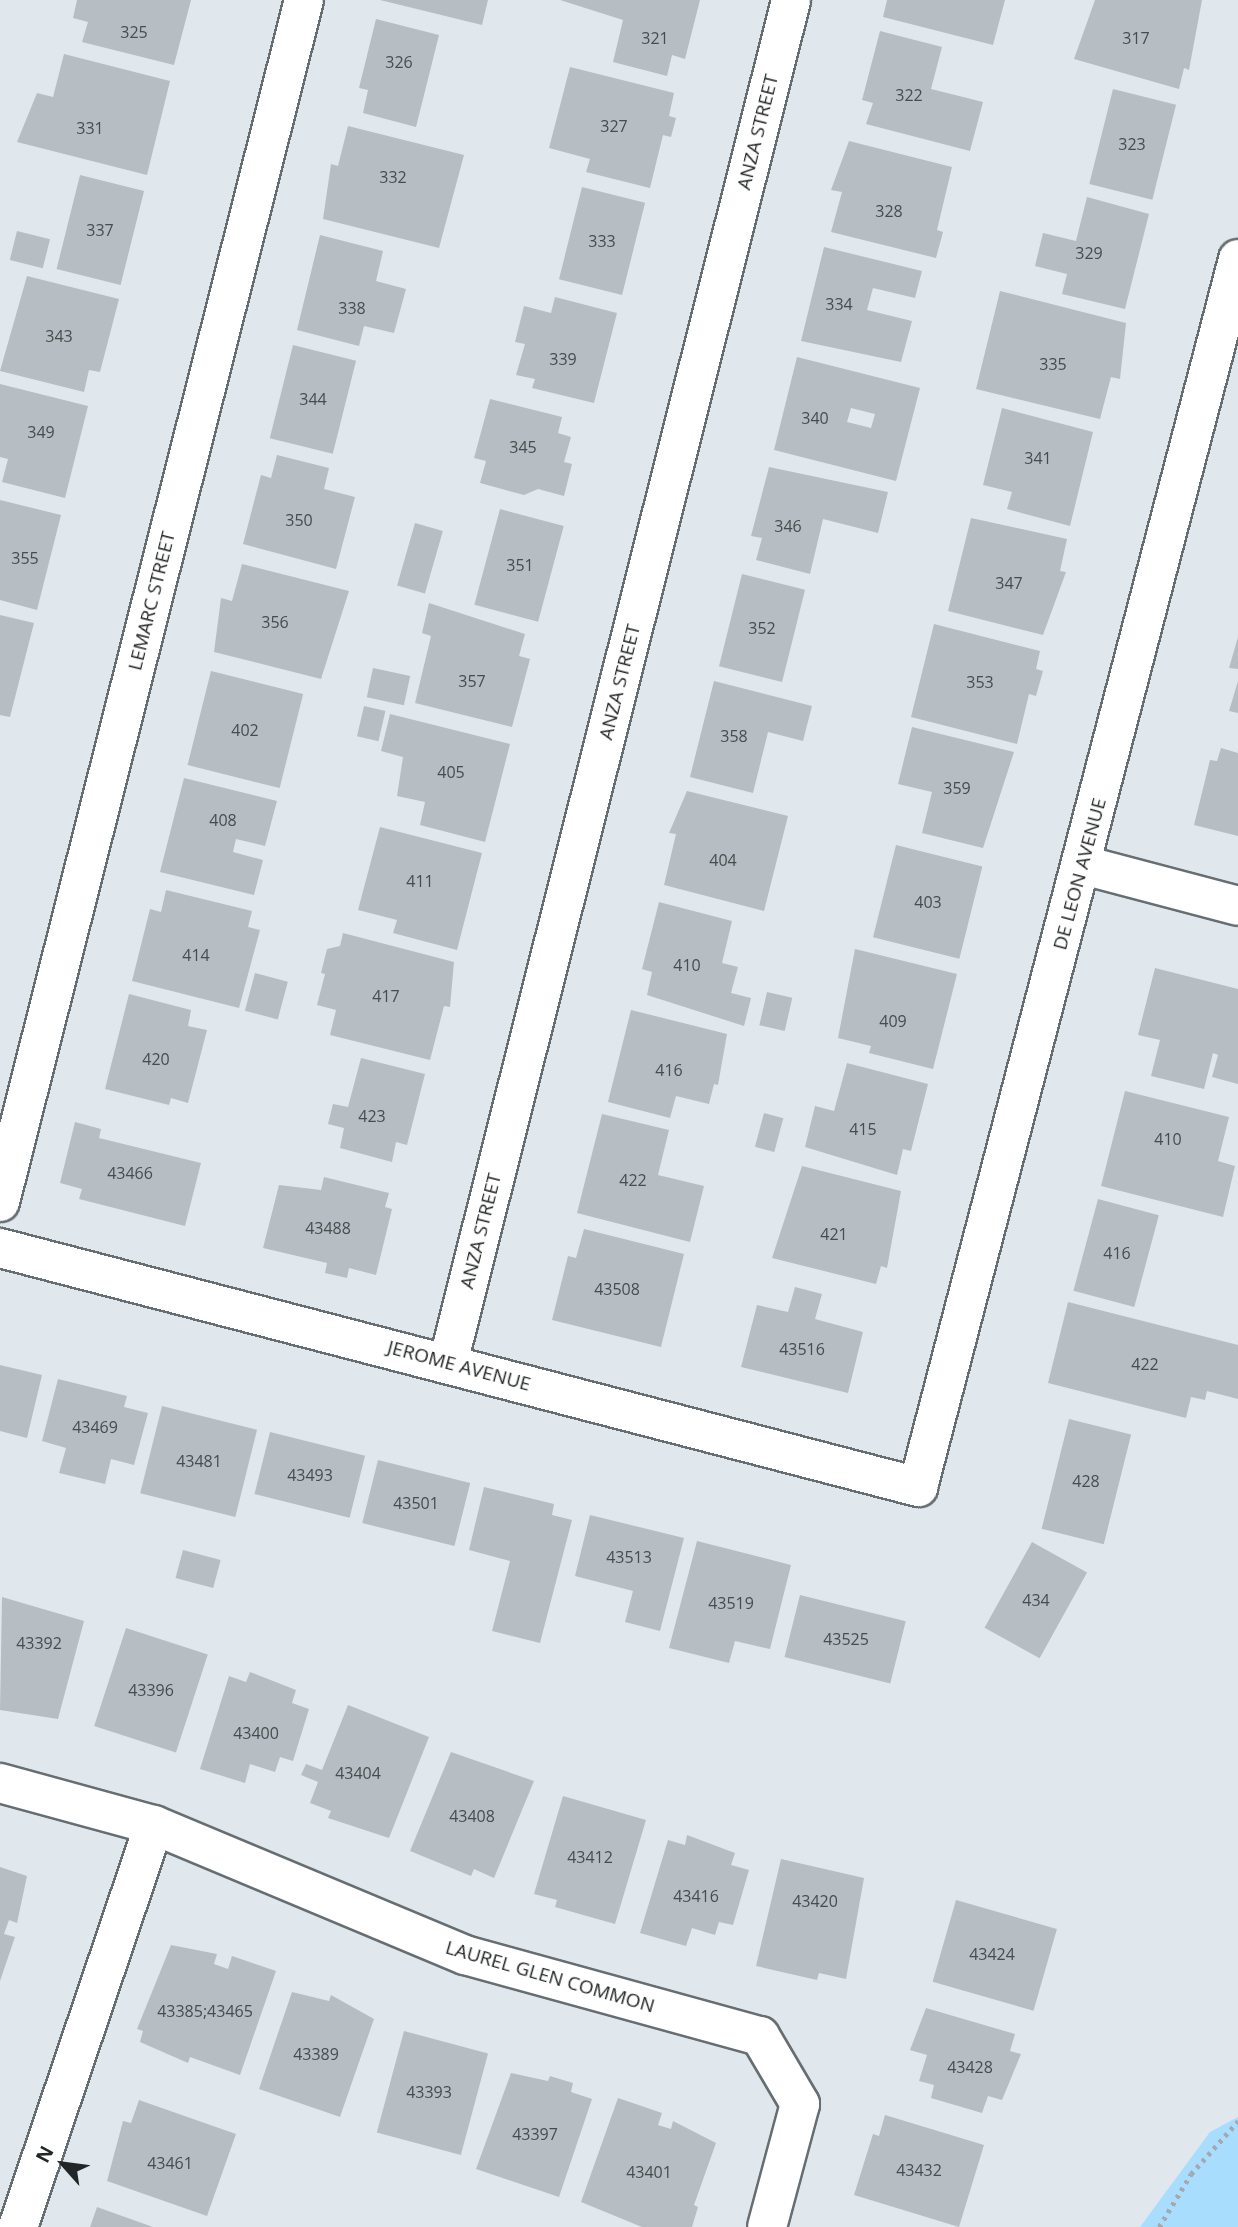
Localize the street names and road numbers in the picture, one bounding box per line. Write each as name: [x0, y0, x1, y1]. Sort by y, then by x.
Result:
street label: ANZA STREET: [733, 72, 783, 192]
street label: LEMARC STREET: [124, 529, 180, 673]
street label: ANZA STREET: [595, 622, 645, 742]
street label: DE LEON AVENUE: [1049, 796, 1111, 952]
street label: ANZA STREET: [456, 1171, 506, 1291]
street label: JEROME AVENUE: [385, 1336, 533, 1396]
street label: LAUREL GLEN COMMON: [443, 1936, 657, 2018]

